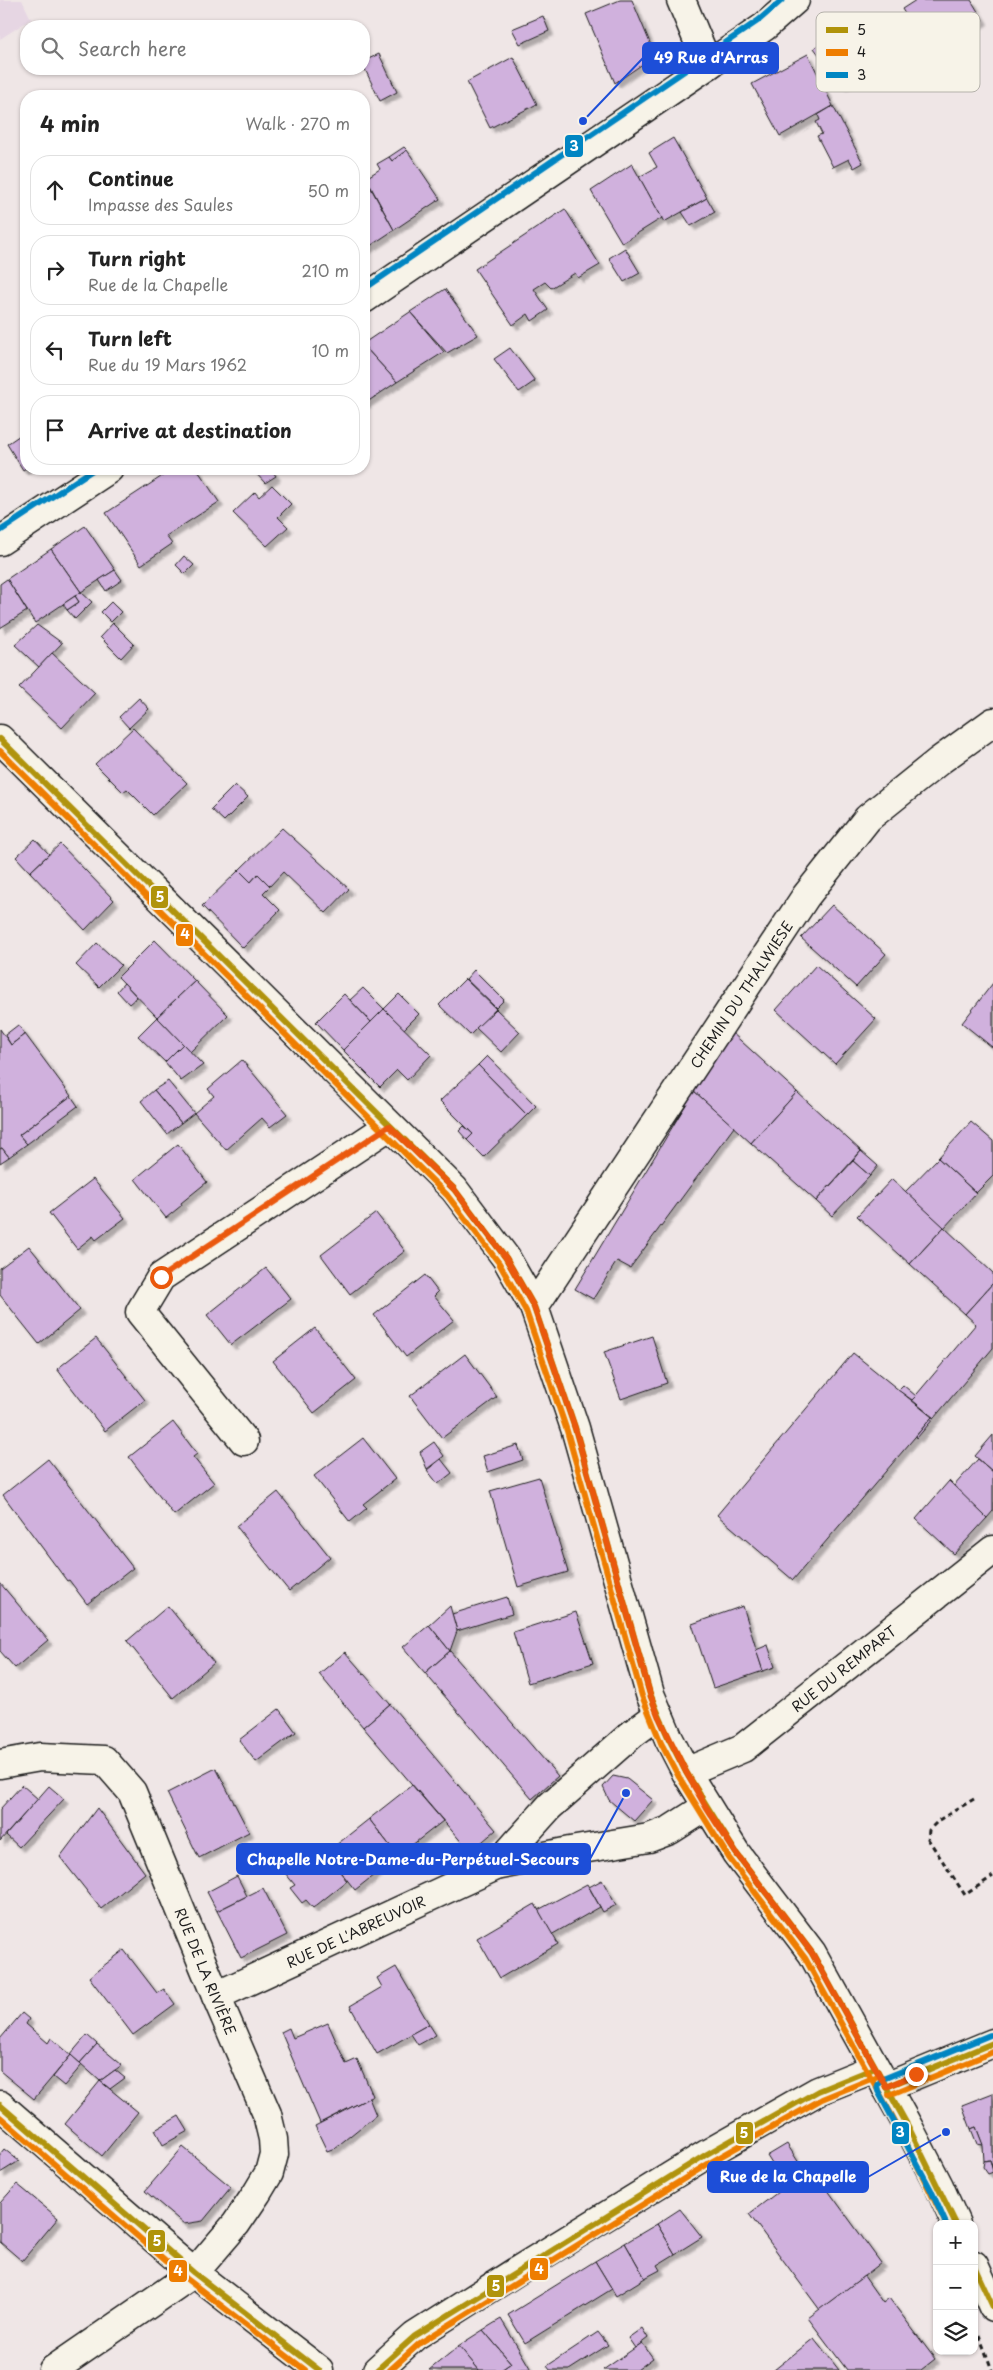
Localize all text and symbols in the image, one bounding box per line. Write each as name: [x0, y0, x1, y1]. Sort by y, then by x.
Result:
legend: [816, 12, 980, 92]
text: 5: [857, 19, 866, 40]
search box: [20, 20, 370, 75]
icon: search: [38, 34, 66, 62]
text: Search here: [78, 34, 187, 62]
text: 4: [857, 41, 866, 62]
callout: 49 Rue d'Arras: [643, 43, 778, 73]
text: 49 Rue d'Arras: [654, 45, 768, 68]
text: 3: [857, 64, 866, 85]
text: 4 min: [40, 107, 100, 139]
text: Walk · 270 m: [246, 111, 350, 135]
line badge: 3: [564, 134, 584, 158]
text: 3: [569, 135, 579, 156]
text: Continue: [88, 164, 174, 192]
icon: ahead: [41, 176, 69, 204]
text: 50 m: [308, 178, 349, 202]
text: Impasse des Saules: [88, 192, 233, 216]
text: Turn right: [88, 244, 186, 272]
icon: right: [41, 256, 69, 284]
text: 210 m: [301, 258, 349, 282]
text: Rue de la Chapelle: [88, 272, 228, 296]
text: Turn left: [88, 324, 172, 352]
icon: left: [41, 336, 69, 364]
text: 10 m: [312, 338, 349, 362]
text: Rue du 19 Mars 1962: [88, 352, 247, 376]
icon: arrive: [41, 416, 69, 444]
text: Arrive at destination: [88, 416, 292, 444]
line badge: 5: [150, 885, 169, 909]
text: 5: [156, 886, 165, 907]
street label: CHEMIN DU THALWIESE: [684, 916, 797, 1072]
line badge: 4: [175, 923, 194, 947]
text: 4: [180, 923, 190, 944]
route start: [150, 1266, 173, 1289]
street label: RUE DU REMPART: [786, 1620, 901, 1717]
callout: Chapelle Notre-Dame-du-Perpétuel-Secours: [237, 1844, 590, 1874]
text: Chapelle Notre-Dame-du-Perpétuel-Secours: [247, 1847, 579, 1870]
street label: RUE DE L'ABREUVOIR: [283, 1890, 429, 1973]
street label: RUE DE LA RIVIÈRE: [170, 1904, 242, 2038]
route end: [905, 2063, 928, 2086]
line badge: 5: [735, 2121, 754, 2145]
line badge: 3: [891, 2121, 910, 2145]
text: 3: [895, 2121, 905, 2142]
text: 5: [740, 2122, 749, 2143]
callout: Rue de la Chapelle: [708, 2162, 868, 2192]
text: Rue de la Chapelle: [720, 2164, 856, 2187]
map controls: [933, 2220, 978, 2355]
button: +: [933, 2220, 978, 2265]
line badge: 5: [147, 2229, 166, 2253]
text: 5: [153, 2230, 162, 2251]
line badge: 4: [529, 2257, 549, 2281]
text: 4: [534, 2258, 544, 2279]
line badge: 4: [168, 2259, 188, 2283]
text: 4: [173, 2260, 183, 2281]
button: −: [933, 2265, 978, 2310]
line badge: 5: [486, 2274, 505, 2298]
text: 5: [492, 2275, 501, 2296]
button: layers: [933, 2310, 978, 2355]

